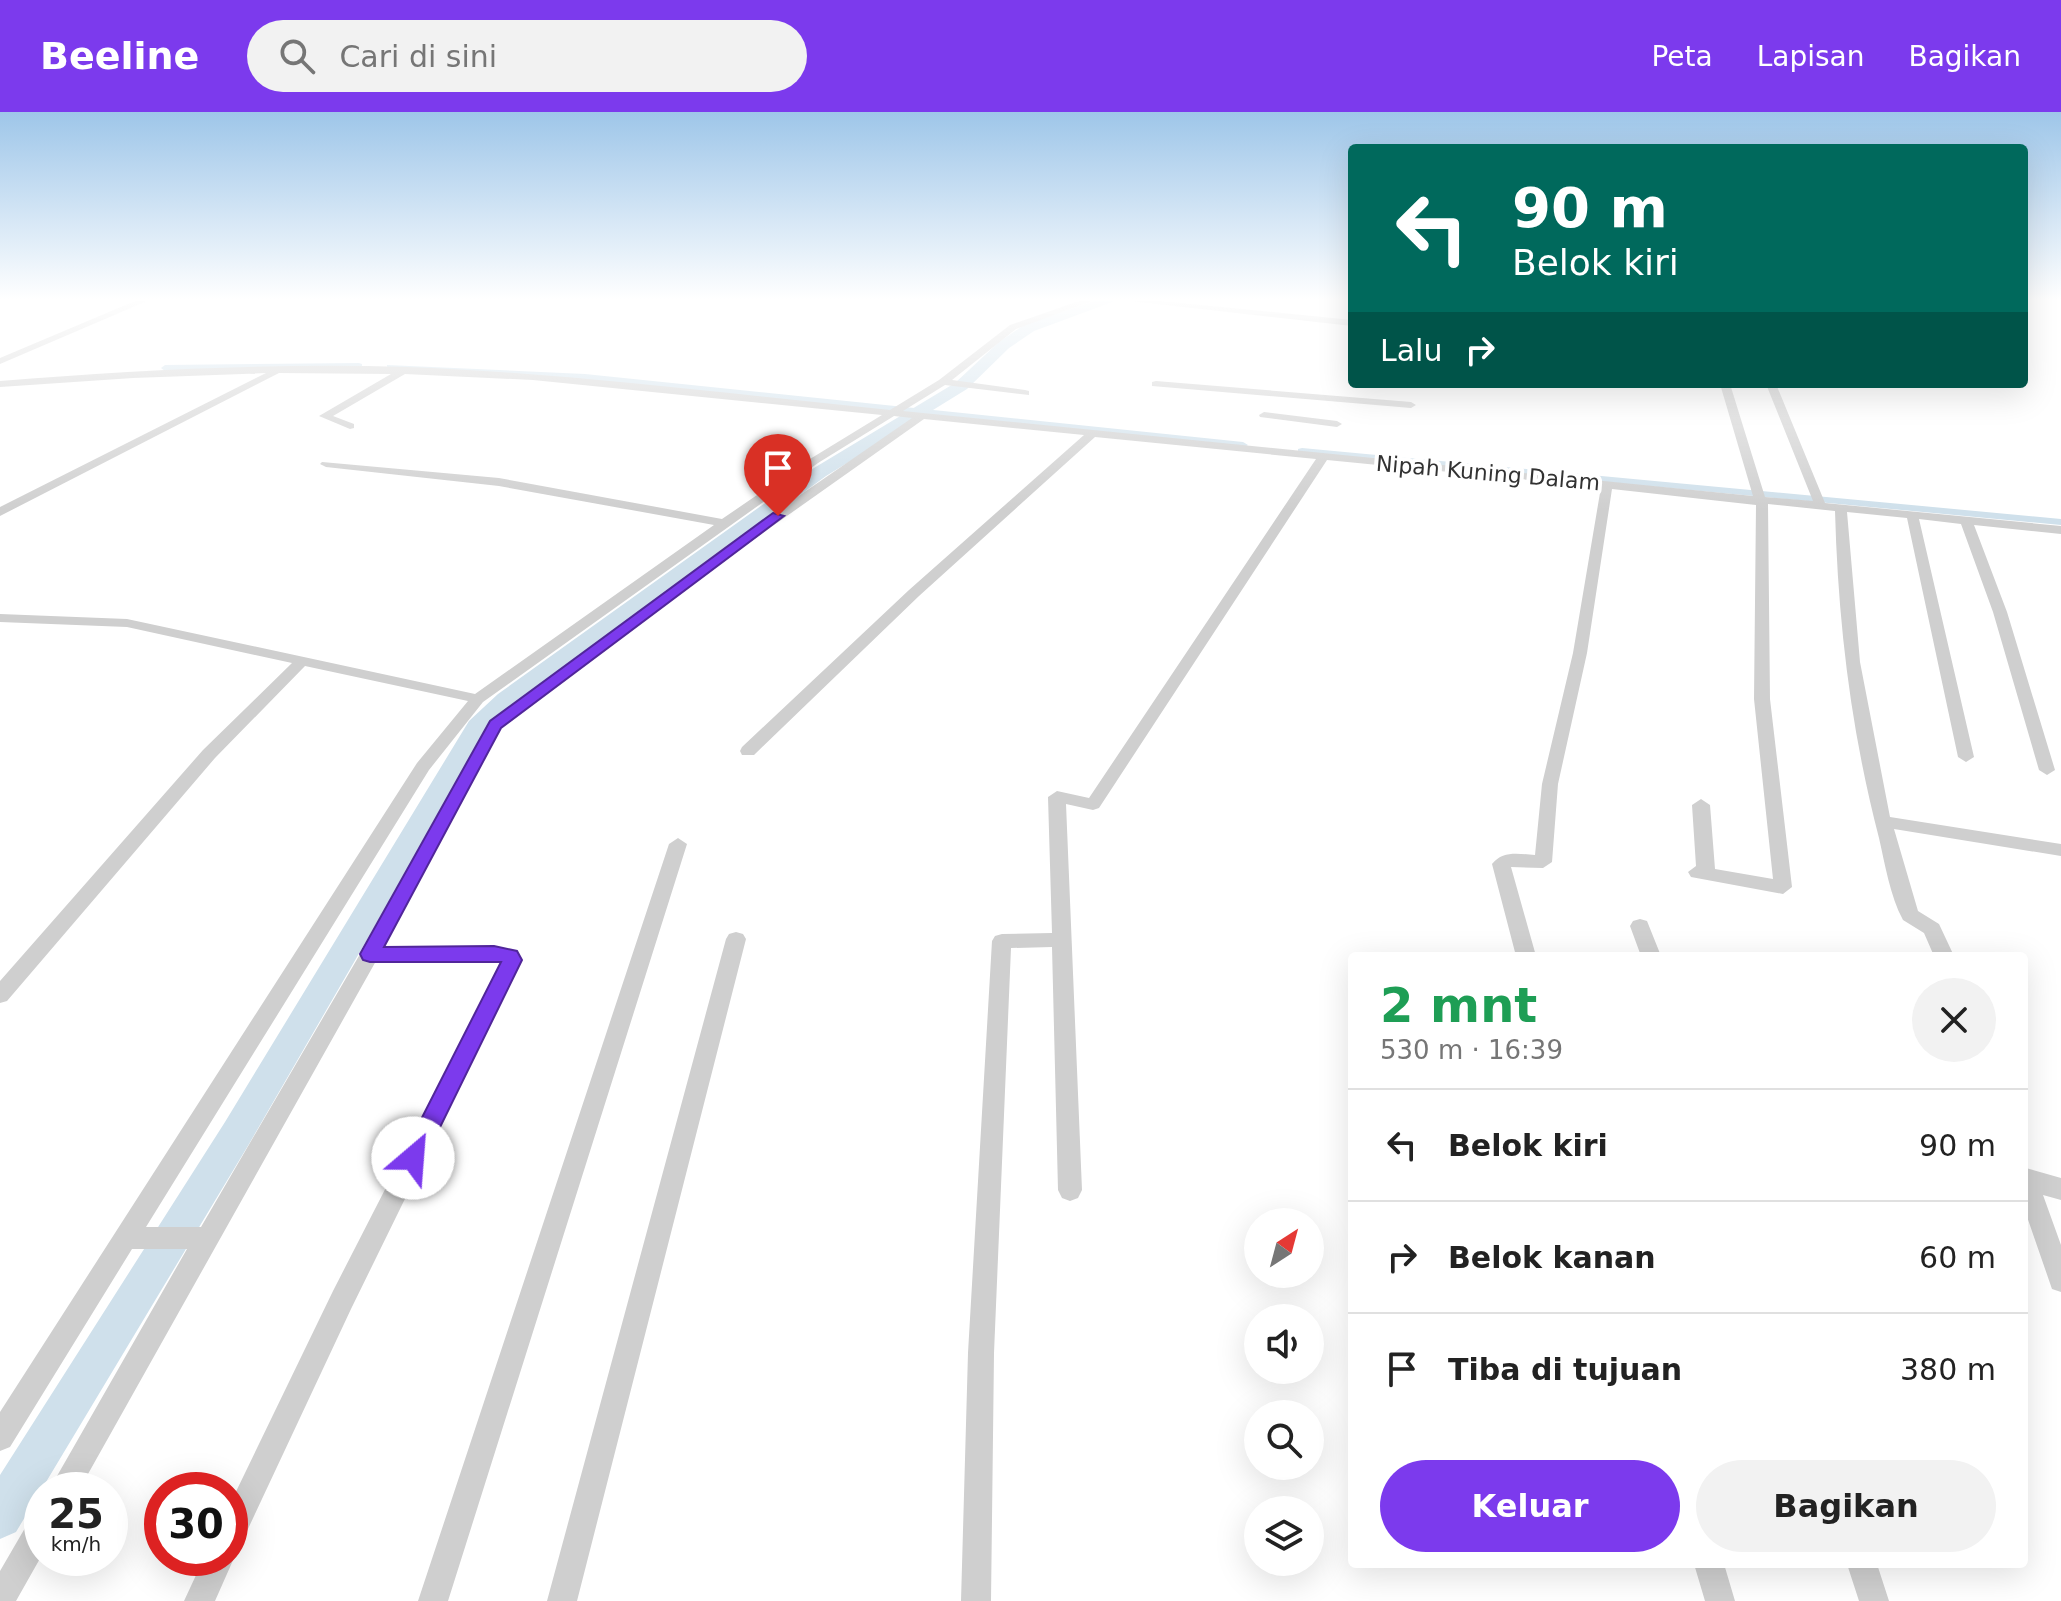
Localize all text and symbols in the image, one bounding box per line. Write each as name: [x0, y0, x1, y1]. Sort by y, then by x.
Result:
search box: [247, 20, 807, 92]
text: Beeline: [40, 34, 199, 78]
icon: search: [275, 34, 319, 78]
text: Cari di sini: [339, 39, 497, 74]
text: Peta: [1651, 40, 1713, 73]
text: Lapisan: [1757, 40, 1864, 73]
text: Bagikan: [1908, 40, 2021, 73]
text: 90 m: [1512, 175, 1668, 240]
icon: left: [1380, 176, 1484, 280]
text: Belok kiri: [1512, 242, 1679, 283]
icon: right: [1458, 328, 1502, 372]
text: Lalu: [1380, 333, 1442, 368]
pin: [744, 434, 812, 516]
icon: arrive: [756, 446, 800, 490]
street label: Nipah Kuning Dalam: [1375, 451, 1601, 495]
text: 2 mnt: [1380, 977, 1537, 1033]
button: close: [1912, 978, 1996, 1062]
text: 530 m · 16:39: [1380, 1035, 1563, 1065]
position arrow: [371, 1116, 455, 1200]
icon: left: [1380, 1123, 1424, 1167]
text: Belok kiri: [1448, 1128, 1608, 1163]
text: 90 m: [1919, 1128, 1996, 1163]
north arrow: [1244, 1208, 1324, 1288]
map controls: [1244, 1208, 1324, 1576]
icon: right: [1380, 1235, 1424, 1279]
text: Belok kanan: [1448, 1240, 1656, 1275]
text: 60 m: [1919, 1240, 1996, 1275]
button: sound: [1244, 1304, 1324, 1384]
icon: arrive: [1380, 1347, 1424, 1391]
text: Tiba di tujuan: [1448, 1352, 1682, 1387]
text: 380 m: [1900, 1352, 1996, 1387]
button: search: [1244, 1400, 1324, 1480]
button: Keluar: [1380, 1460, 1680, 1552]
button: Bagikan: [1696, 1460, 1996, 1552]
speed limit sign: 30: [144, 1472, 248, 1576]
text: 25: [48, 1491, 104, 1537]
button: layers: [1244, 1496, 1324, 1576]
text: km/h: [51, 1532, 101, 1556]

